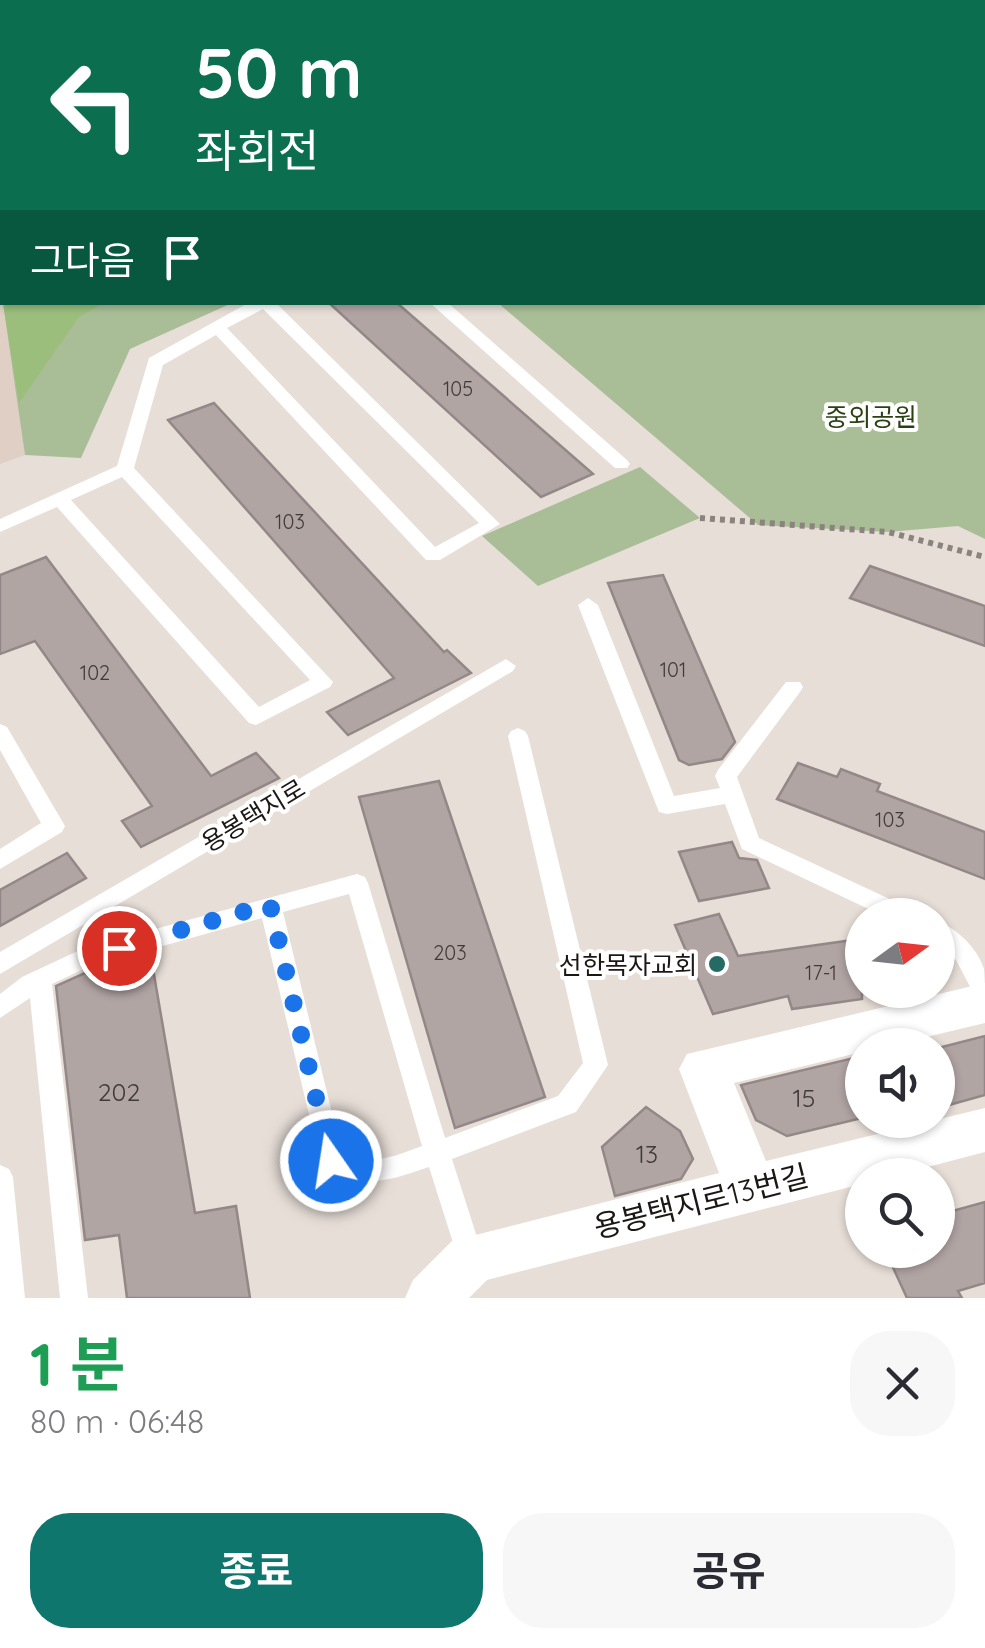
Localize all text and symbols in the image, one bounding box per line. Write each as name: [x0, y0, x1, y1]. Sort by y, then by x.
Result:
text: 50 m: [195, 28, 362, 116]
icon: left: [30, 40, 160, 170]
text: 좌회전: [195, 122, 319, 178]
icon: arrive: [155, 230, 210, 285]
text: 그다음: [30, 236, 135, 284]
house number: 105: [443, 376, 473, 401]
park label: 중외공원: [825, 401, 917, 432]
house number: 103: [275, 509, 305, 534]
house number: 101: [660, 657, 686, 682]
house number: 102: [80, 660, 110, 685]
street label: 용봉택지로: [196, 772, 310, 858]
house number: 103: [875, 807, 905, 832]
north arrow: [845, 898, 955, 1008]
map controls: [845, 898, 955, 1268]
pin: [77, 906, 162, 991]
icon: arrive: [92, 921, 147, 976]
house number: 203: [433, 940, 467, 965]
place label: 선한목자교회: [559, 949, 697, 980]
marker: 선한목자교회: [706, 953, 728, 975]
house number: 17-1: [805, 960, 837, 985]
button: sound: [845, 1028, 955, 1138]
house number: 202: [98, 1076, 140, 1107]
house number: 15: [793, 1082, 815, 1113]
position arrow: [279, 1109, 383, 1213]
house number: 13: [636, 1138, 658, 1169]
street label: 용봉택지로13번길: [590, 1156, 812, 1246]
button: search: [845, 1158, 955, 1268]
text: 1 분: [30, 1326, 125, 1401]
button: close: [850, 1331, 955, 1436]
text: 80 m · 06:48: [30, 1401, 204, 1441]
button: 종료: [30, 1513, 483, 1628]
button: 공유: [503, 1513, 955, 1628]

